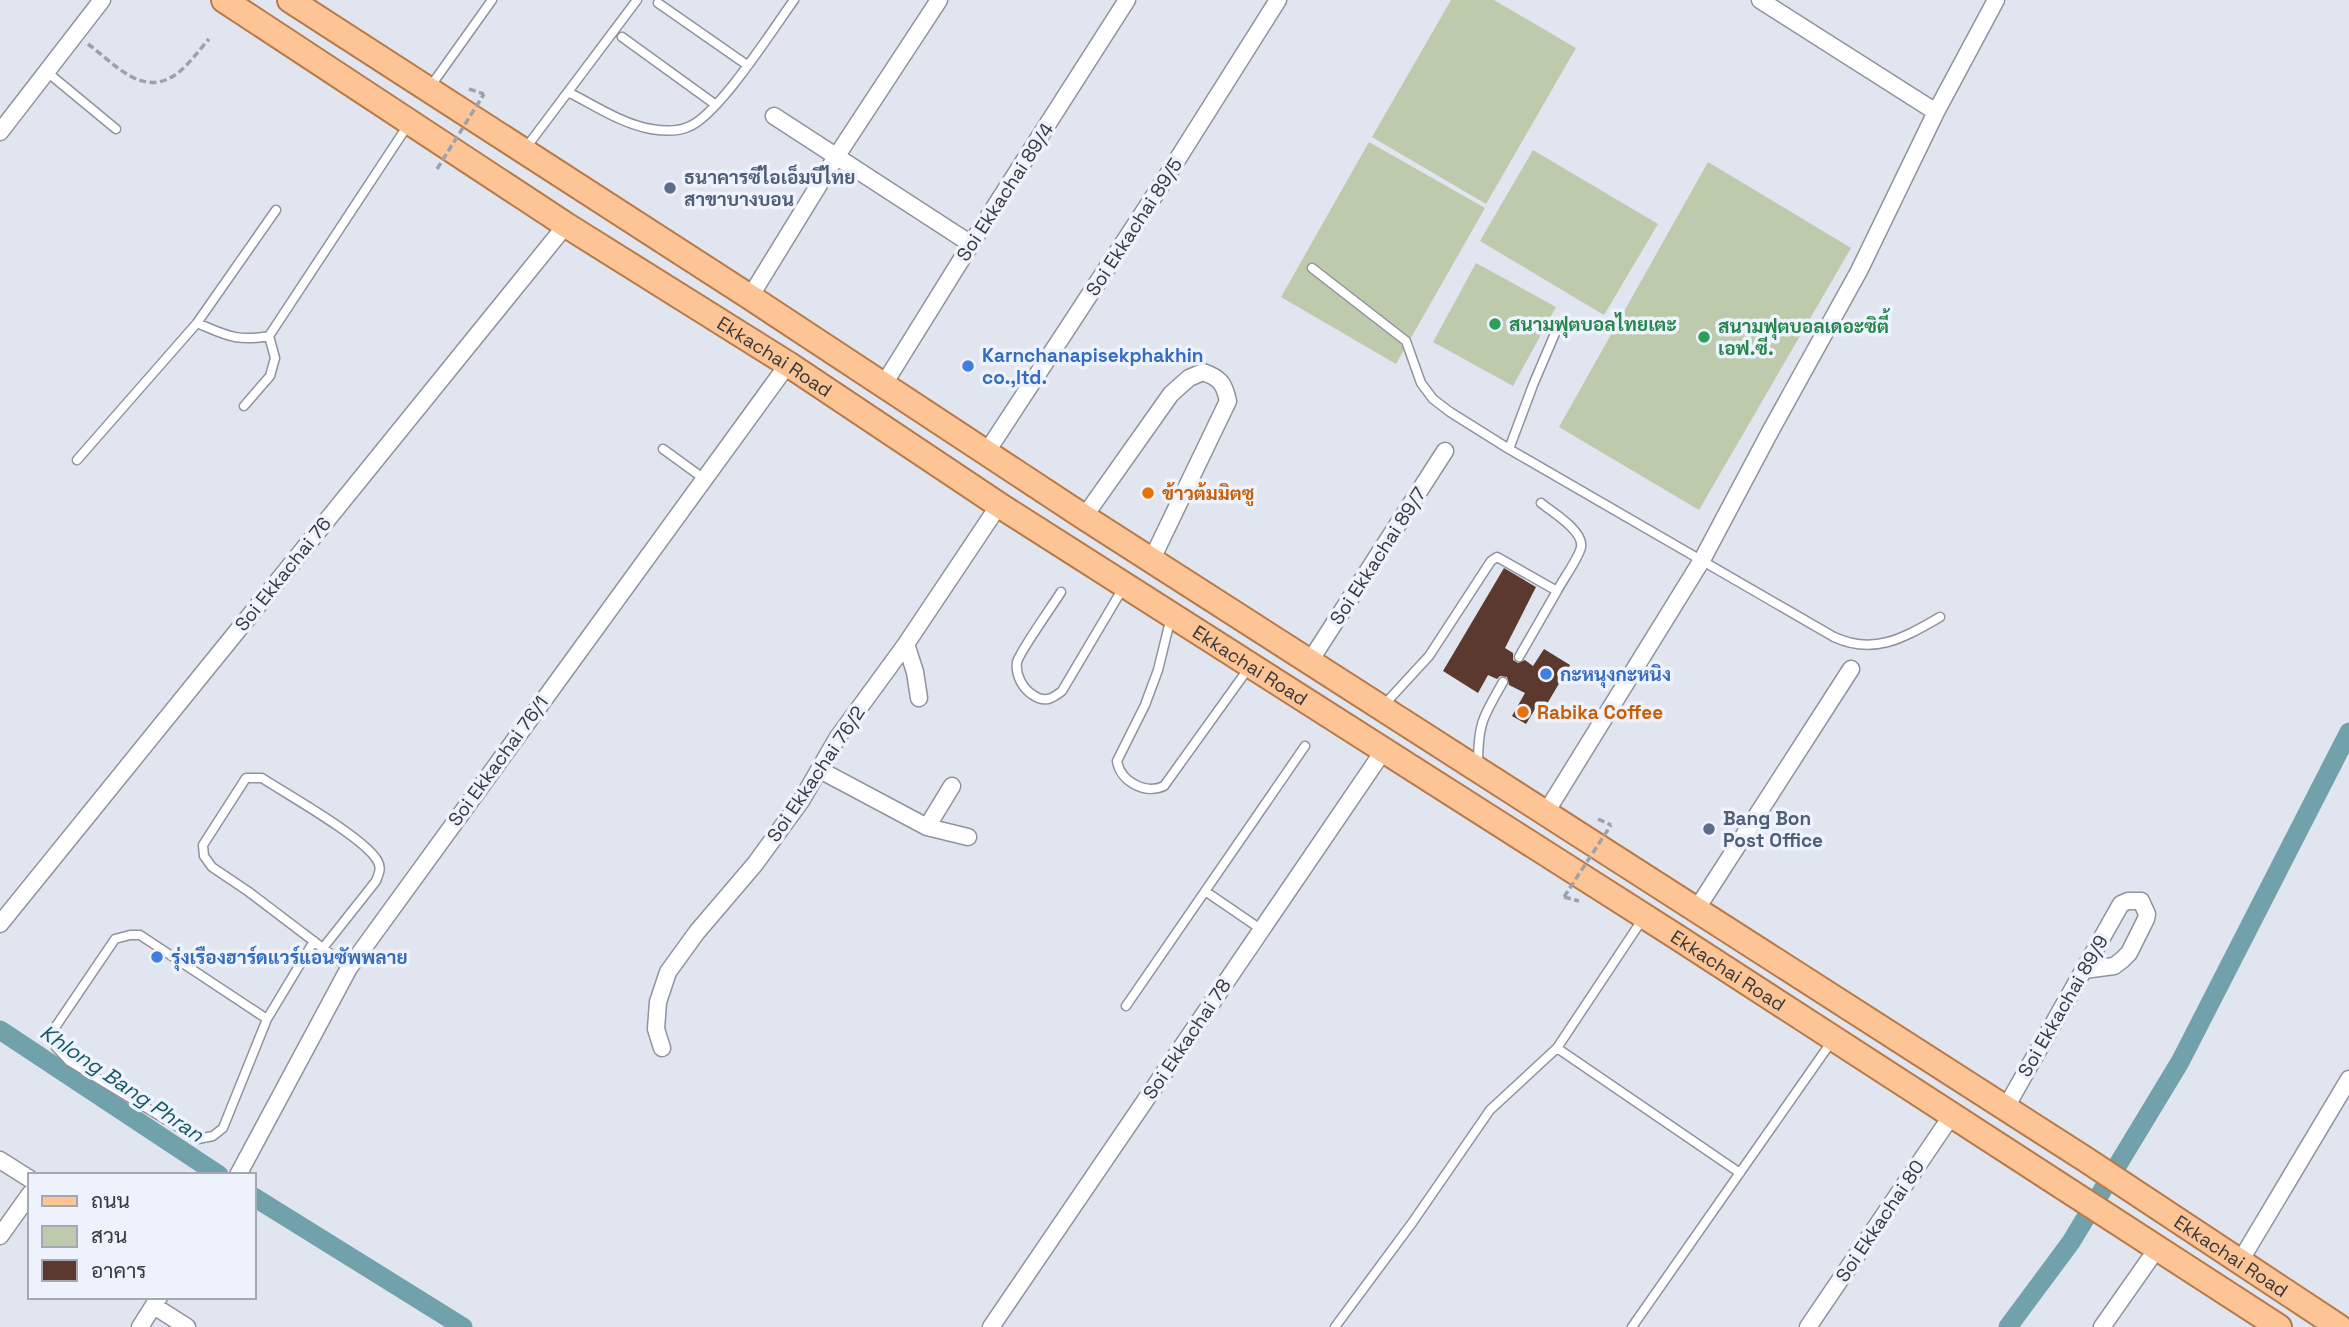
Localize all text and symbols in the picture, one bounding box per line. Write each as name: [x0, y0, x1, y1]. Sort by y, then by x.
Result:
street label: Soi Ekkachai 89/4: [951, 118, 1059, 266]
street label: Soi Ekkachai 89/5: [1080, 153, 1188, 301]
place label: ธนาคารซีไอเอ็มบีไทย สาขาบางบอน: [684, 164, 855, 212]
marker: ธนาคารซีไอเอ็มบีไทย สาขาบางบอน: [662, 180, 678, 196]
place label: สนามฟุตบอลเดอะซิตี้ เอฟ.ซี.: [1718, 308, 1891, 361]
street label: Ekkachai Road: [713, 310, 837, 403]
place label: สนามฟุตบอลไทยเตะ: [1509, 312, 1677, 339]
marker: สนามฟุตบอลไทยเตะ: [1487, 316, 1503, 332]
marker: สนามฟุตบอลเดอะซิตี้ เอฟ.ซี.: [1696, 329, 1712, 345]
place label: Karnchanapisekphakhin co.,ltd.: [982, 343, 1203, 390]
marker: Karnchanapisekphakhin co.,ltd.: [960, 358, 976, 374]
place label: ข้าวต้มมิตซู: [1162, 481, 1255, 507]
street label: Soi Ekkachai 89/7: [1324, 482, 1432, 630]
marker: ข้าวต้มมิตซู: [1140, 485, 1156, 501]
street label: Soi Ekkachai 76: [229, 512, 337, 636]
street label: Ekkachai Road: [1188, 619, 1313, 711]
place label: กะหนุงกะหนิง: [1560, 662, 1671, 689]
marker: กะหนุงกะหนิง: [1538, 666, 1554, 682]
street label: Soi Ekkachai 76/1: [442, 691, 554, 831]
place label: Rabika Coffee: [1537, 700, 1663, 725]
street label: Soi Ekkachai 76/2: [761, 701, 871, 847]
marker: Rabika Coffee: [1515, 704, 1531, 720]
place label: Bang Bon Post Office: [1723, 806, 1823, 853]
marker: Bang Bon Post Office: [1701, 821, 1717, 837]
street label: Ekkachai Road: [1666, 924, 1790, 1016]
street label: Soi Ekkachai 89/9: [2012, 930, 2114, 1082]
place label: รุ่งเรืองฮาร์ดแวร์แอนซัพพลาย: [171, 945, 408, 972]
marker: รุ่งเรืองฮาร์ดแวร์แอนซัพพลาย: [149, 949, 165, 965]
street label: Soi Ekkachai 78: [1137, 974, 1237, 1104]
water label: Khlong Bang Phran: [35, 1018, 210, 1148]
street label: Soi Ekkachai 80: [1830, 1155, 1930, 1287]
legend: [28, 1173, 256, 1299]
text: ถนน: [91, 1187, 130, 1214]
street label: Ekkachai Road: [2169, 1209, 2293, 1303]
text: สวน: [91, 1222, 127, 1249]
text: อาคาร: [91, 1257, 147, 1284]

